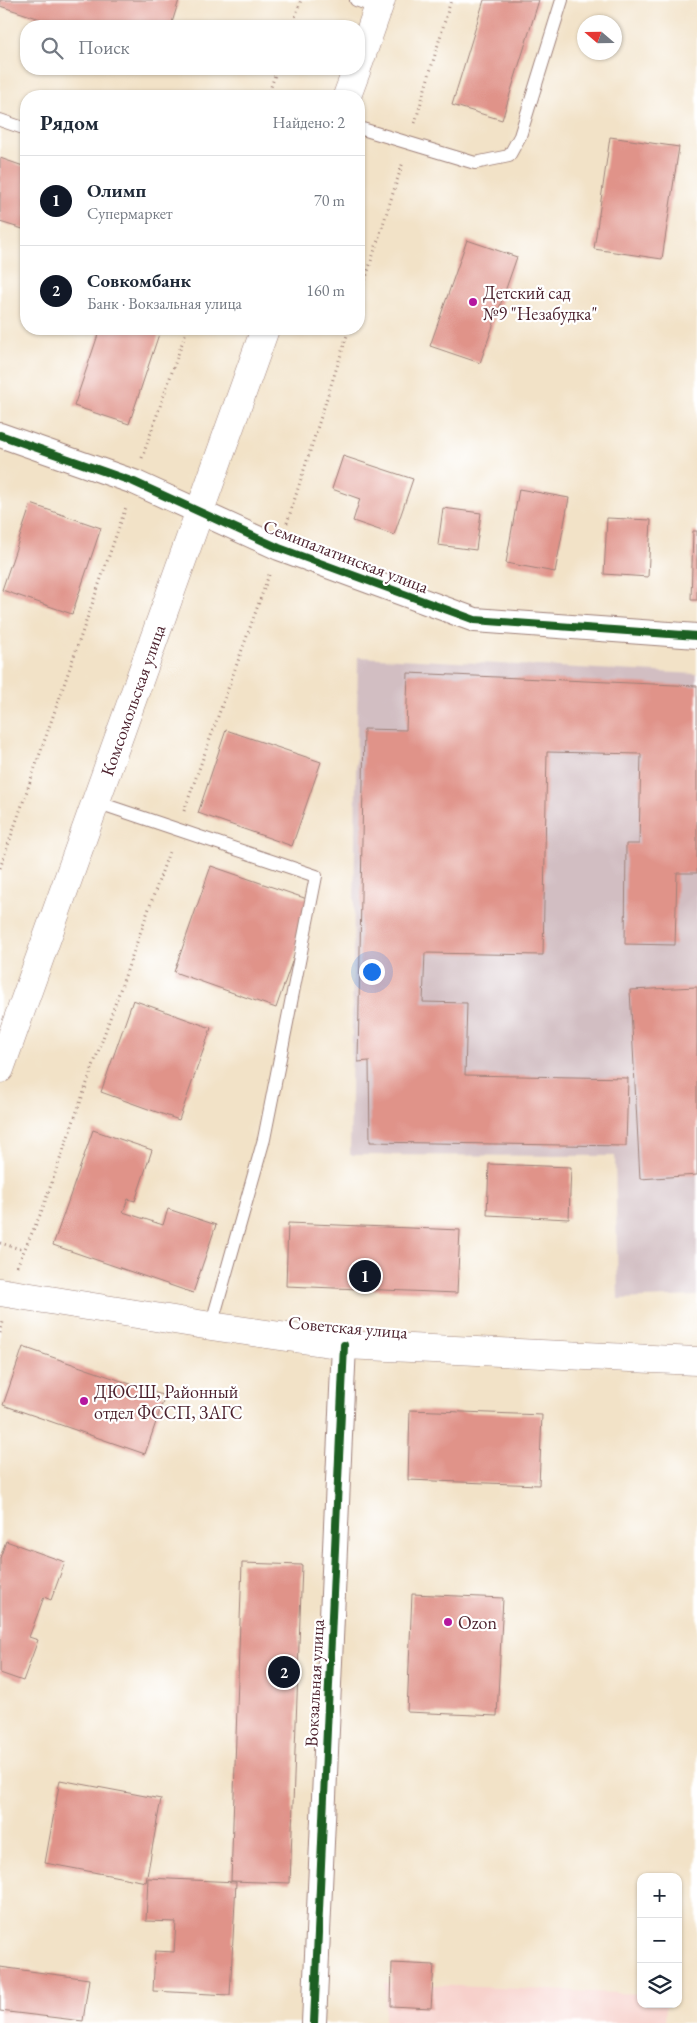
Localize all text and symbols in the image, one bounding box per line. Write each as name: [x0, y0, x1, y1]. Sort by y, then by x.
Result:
north arrow: [577, 15, 622, 60]
search box: [20, 20, 365, 75]
icon: search: [38, 34, 66, 62]
text: Поиск: [78, 35, 130, 60]
text: Рядом: [40, 109, 99, 136]
text: Найдено: 2: [273, 112, 345, 133]
text: Олимп: [87, 178, 146, 203]
text: 1: [52, 190, 60, 211]
text: 70 m: [314, 190, 345, 211]
text: Супермаркет: [87, 203, 173, 224]
text: Совкомбанк: [87, 268, 191, 293]
text: 2: [52, 280, 60, 301]
text: 160 m: [306, 280, 345, 301]
place label: Детский сад №9 "Незабудка": [483, 281, 597, 325]
text: Банк · Вокзальная улица: [87, 293, 242, 314]
marker: Детский сад №9 "Незабудка": [467, 296, 479, 308]
street label: Семипалатинская улица: [260, 514, 433, 598]
street label: Комсомольская улица: [94, 620, 170, 779]
your location: [359, 959, 385, 985]
pin: 1: [349, 1257, 381, 1295]
street label: Советская улица: [287, 1310, 410, 1344]
place label: ДЮСШ, Районный отдел ФССП, ЗАГС: [94, 1380, 243, 1424]
marker: ДЮСШ, Районный отдел ФССП, ЗАГС: [78, 1395, 90, 1407]
place label: Ozon: [458, 1611, 497, 1634]
marker: Ozon: [442, 1616, 454, 1628]
street label: Вокзальная улица: [299, 1618, 329, 1747]
pin: 2: [268, 1653, 300, 1691]
map controls: [637, 1873, 682, 2008]
button: +: [637, 1873, 682, 1918]
button: −: [637, 1918, 682, 1963]
button: layers: [637, 1963, 682, 2008]

